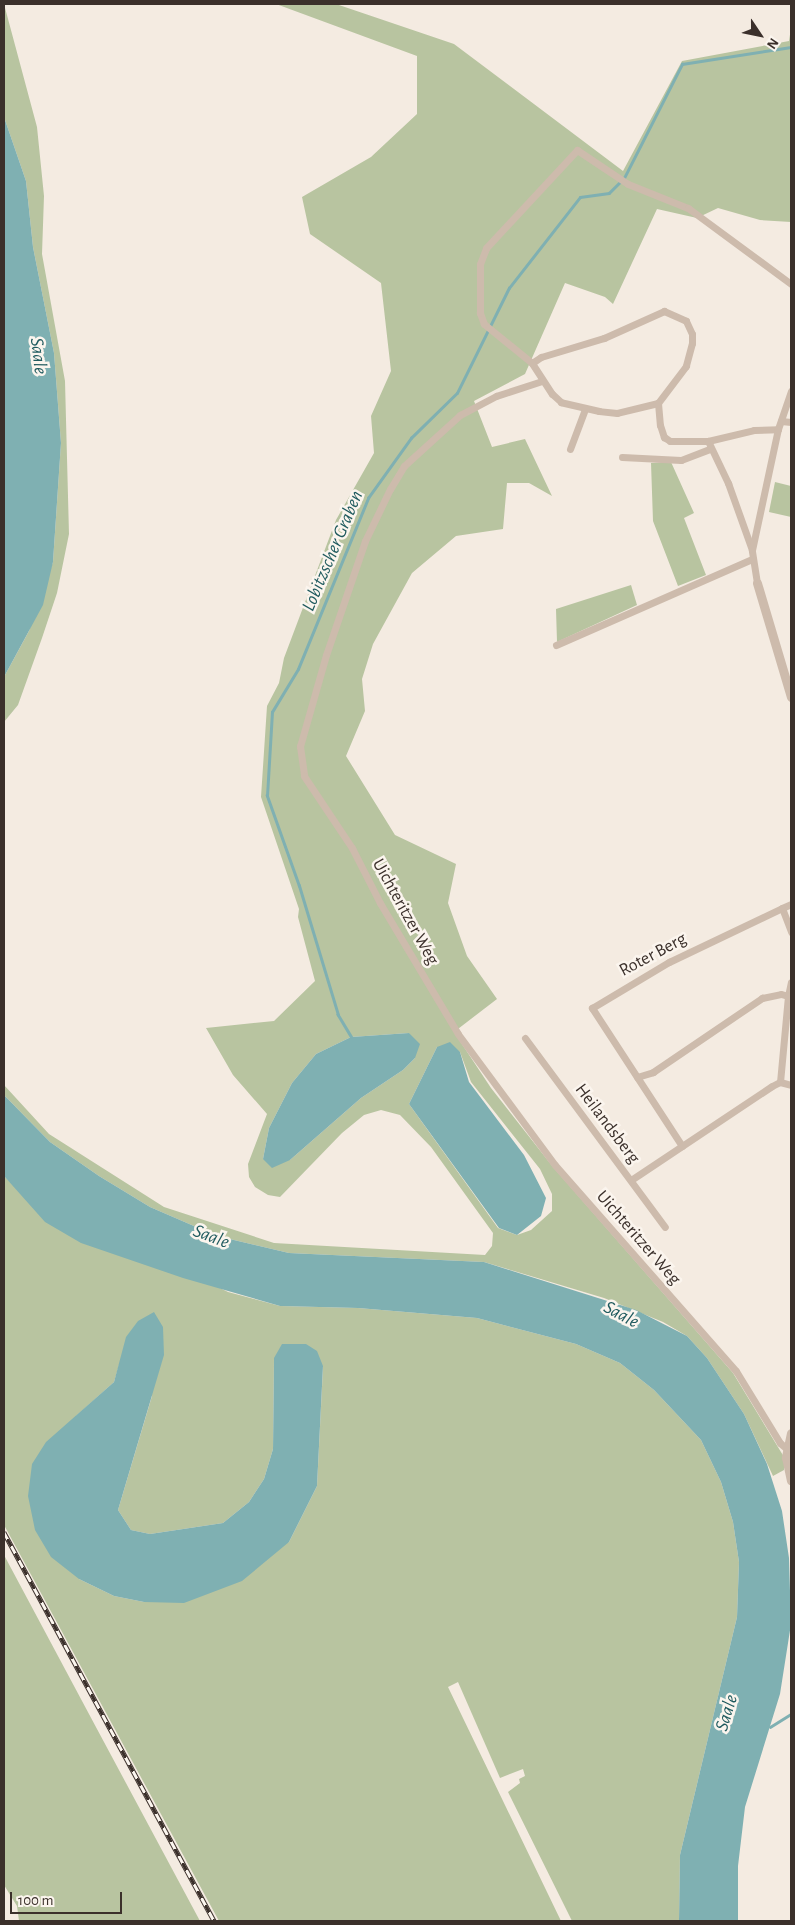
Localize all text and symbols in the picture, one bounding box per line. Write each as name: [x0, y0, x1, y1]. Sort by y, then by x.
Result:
north arrow: [735, 10, 785, 60]
text: N: [764, 35, 781, 51]
water label: Saale: [24, 336, 52, 376]
water label: Lobitzscher Graben: [297, 487, 369, 615]
street label: Uichteritzer Weg: [367, 855, 443, 969]
street label: Roter Berg: [616, 928, 690, 982]
street label: Heilandsberg: [570, 1080, 644, 1168]
street label: Uichteritzer Weg: [591, 1186, 685, 1290]
water label: Saale: [190, 1220, 232, 1254]
water label: Saale: [599, 1296, 643, 1334]
water label: Saale: [711, 1692, 743, 1734]
scale bar: [12, 1882, 125, 1914]
text: 100 m: [18, 1893, 53, 1908]

